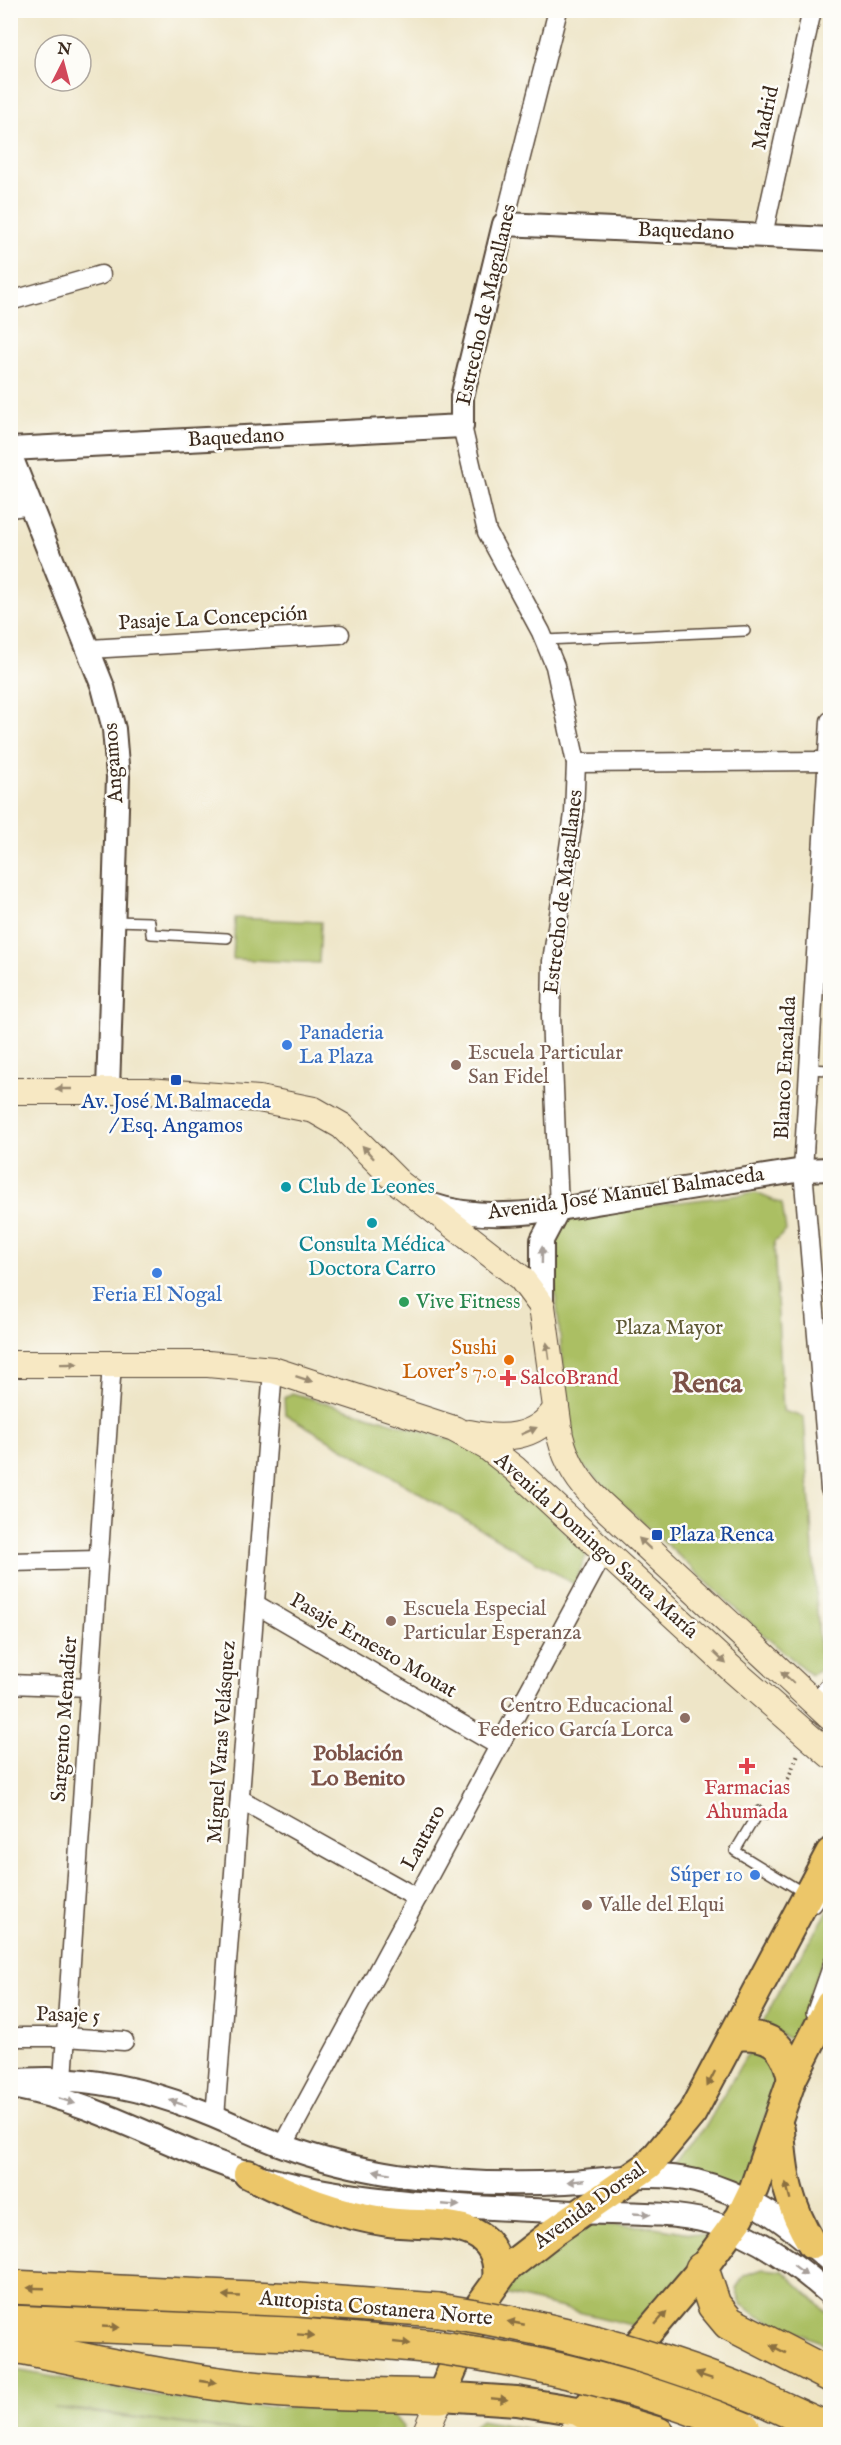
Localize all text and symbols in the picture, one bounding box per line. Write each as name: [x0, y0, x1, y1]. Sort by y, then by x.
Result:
north arrow: [33, 33, 93, 93]
text: N: [55, 39, 72, 61]
street label: Madrid: [746, 83, 786, 152]
street label: Estrecho de Magallanes: [451, 202, 523, 408]
street label: Baquedano: [637, 217, 735, 247]
street label: Baquedano: [187, 422, 285, 454]
street label: Pasaje La Concepción: [118, 601, 308, 637]
street label: Angamos: [98, 722, 130, 805]
street label: Estrecho de Magallanes: [538, 788, 590, 996]
street label: Blanco Encalada: [769, 995, 803, 1140]
place label: Panaderia La Plaza: [299, 1020, 385, 1071]
marker: Panaderia La Plaza: [280, 1038, 294, 1052]
place label: Escuela Particular San Fidel: [468, 1040, 623, 1091]
marker: Escuela Particular San Fidel: [449, 1058, 463, 1072]
marker: Av. José M.Balmaceda / Esq. Angamos: [169, 1073, 183, 1087]
one-way arrow: [54, 1084, 73, 1094]
place label: Av. José M.Balmaceda / Esq. Angamos: [80, 1089, 272, 1140]
one-way arrow: [362, 1145, 376, 1159]
street label: Avenida José Manuel Balmaceda: [485, 1161, 767, 1227]
place label: Club de Leones: [298, 1174, 435, 1201]
marker: Club de Leones: [279, 1180, 293, 1194]
marker: Consulta Médica Doctora Carro: [365, 1216, 379, 1230]
place label: Consulta Médica Doctora Carro: [299, 1232, 446, 1283]
one-way arrow: [537, 1245, 547, 1264]
marker: Feria El Nogal: [150, 1266, 164, 1280]
place label: Feria El Nogal: [92, 1282, 222, 1309]
place label: Vive Fitness: [415, 1289, 520, 1316]
marker: Vive Fitness: [397, 1295, 411, 1309]
park label: Plaza Mayor: [615, 1315, 723, 1342]
place label: Sushi Lover's 7.0: [402, 1335, 497, 1386]
one-way arrow: [543, 1341, 553, 1360]
marker: Sushi Lover's 7.0: [502, 1353, 516, 1367]
one-way arrow: [59, 1359, 78, 1368]
place label: SalcoBrand: [520, 1365, 619, 1392]
district label: Renca: [672, 1368, 744, 1402]
marker: SalcoBrand: [501, 1371, 515, 1385]
one-way arrow: [295, 1375, 313, 1384]
one-way arrow: [521, 1427, 538, 1436]
street label: Avenida Domingo Santa María: [488, 1446, 704, 1646]
place label: Plaza Renca: [669, 1522, 775, 1549]
marker: Plaza Renca: [650, 1528, 664, 1542]
one-way arrow: [638, 1538, 652, 1552]
street label: Pasaje Ernesto Mouat: [285, 1587, 461, 1705]
place label: Escuela Especial Particular Esperanza: [403, 1596, 582, 1647]
marker: Escuela Especial Particular Esperanza: [384, 1614, 398, 1628]
street label: Sargento Menadier: [46, 1635, 84, 1803]
street label: Miguel Varas Velásquez: [201, 1640, 243, 1844]
one-way arrow: [712, 1651, 727, 1664]
one-way arrow: [780, 1671, 795, 1684]
place label: Centro Educacional Federico García Lorca: [477, 1693, 674, 1744]
marker: Centro Educacional Federico García Lorca: [678, 1711, 692, 1725]
district label: Población Lo Benito: [311, 1740, 405, 1793]
marker: Farmacias Ahumada: [740, 1759, 754, 1773]
place label: Farmacias Ahumada: [704, 1775, 790, 1826]
street label: Lautaro: [396, 1801, 452, 1875]
place label: Súper 10: [670, 1862, 743, 1889]
marker: Súper 10: [748, 1868, 762, 1882]
place label: Valle del Elqui: [598, 1892, 724, 1919]
marker: Valle del Elqui: [580, 1898, 594, 1912]
street label: Pasaje 5: [35, 2001, 101, 2031]
one-way arrow: [706, 2071, 716, 2088]
one-way arrow: [58, 2097, 76, 2107]
one-way arrow: [169, 2097, 187, 2107]
street label: Avenida Dorsal: [528, 2156, 652, 2256]
one-way arrow: [372, 2167, 391, 2176]
one-way arrow: [567, 2176, 586, 2186]
one-way arrow: [782, 2182, 792, 2201]
one-way arrow: [442, 2200, 461, 2210]
one-way arrow: [632, 2209, 651, 2218]
one-way arrow: [792, 2263, 807, 2275]
one-way arrow: [26, 2283, 45, 2292]
street label: Autopista Costanera Norte: [257, 2285, 494, 2333]
one-way arrow: [221, 2292, 240, 2301]
one-way arrow: [654, 2311, 667, 2326]
one-way arrow: [507, 2318, 526, 2327]
one-way arrow: [101, 2322, 120, 2331]
one-way arrow: [296, 2331, 315, 2340]
one-way arrow: [392, 2338, 411, 2348]
one-way arrow: [770, 2345, 787, 2354]
one-way arrow: [695, 2370, 713, 2380]
one-way arrow: [199, 2377, 218, 2386]
one-way arrow: [490, 2394, 509, 2404]

